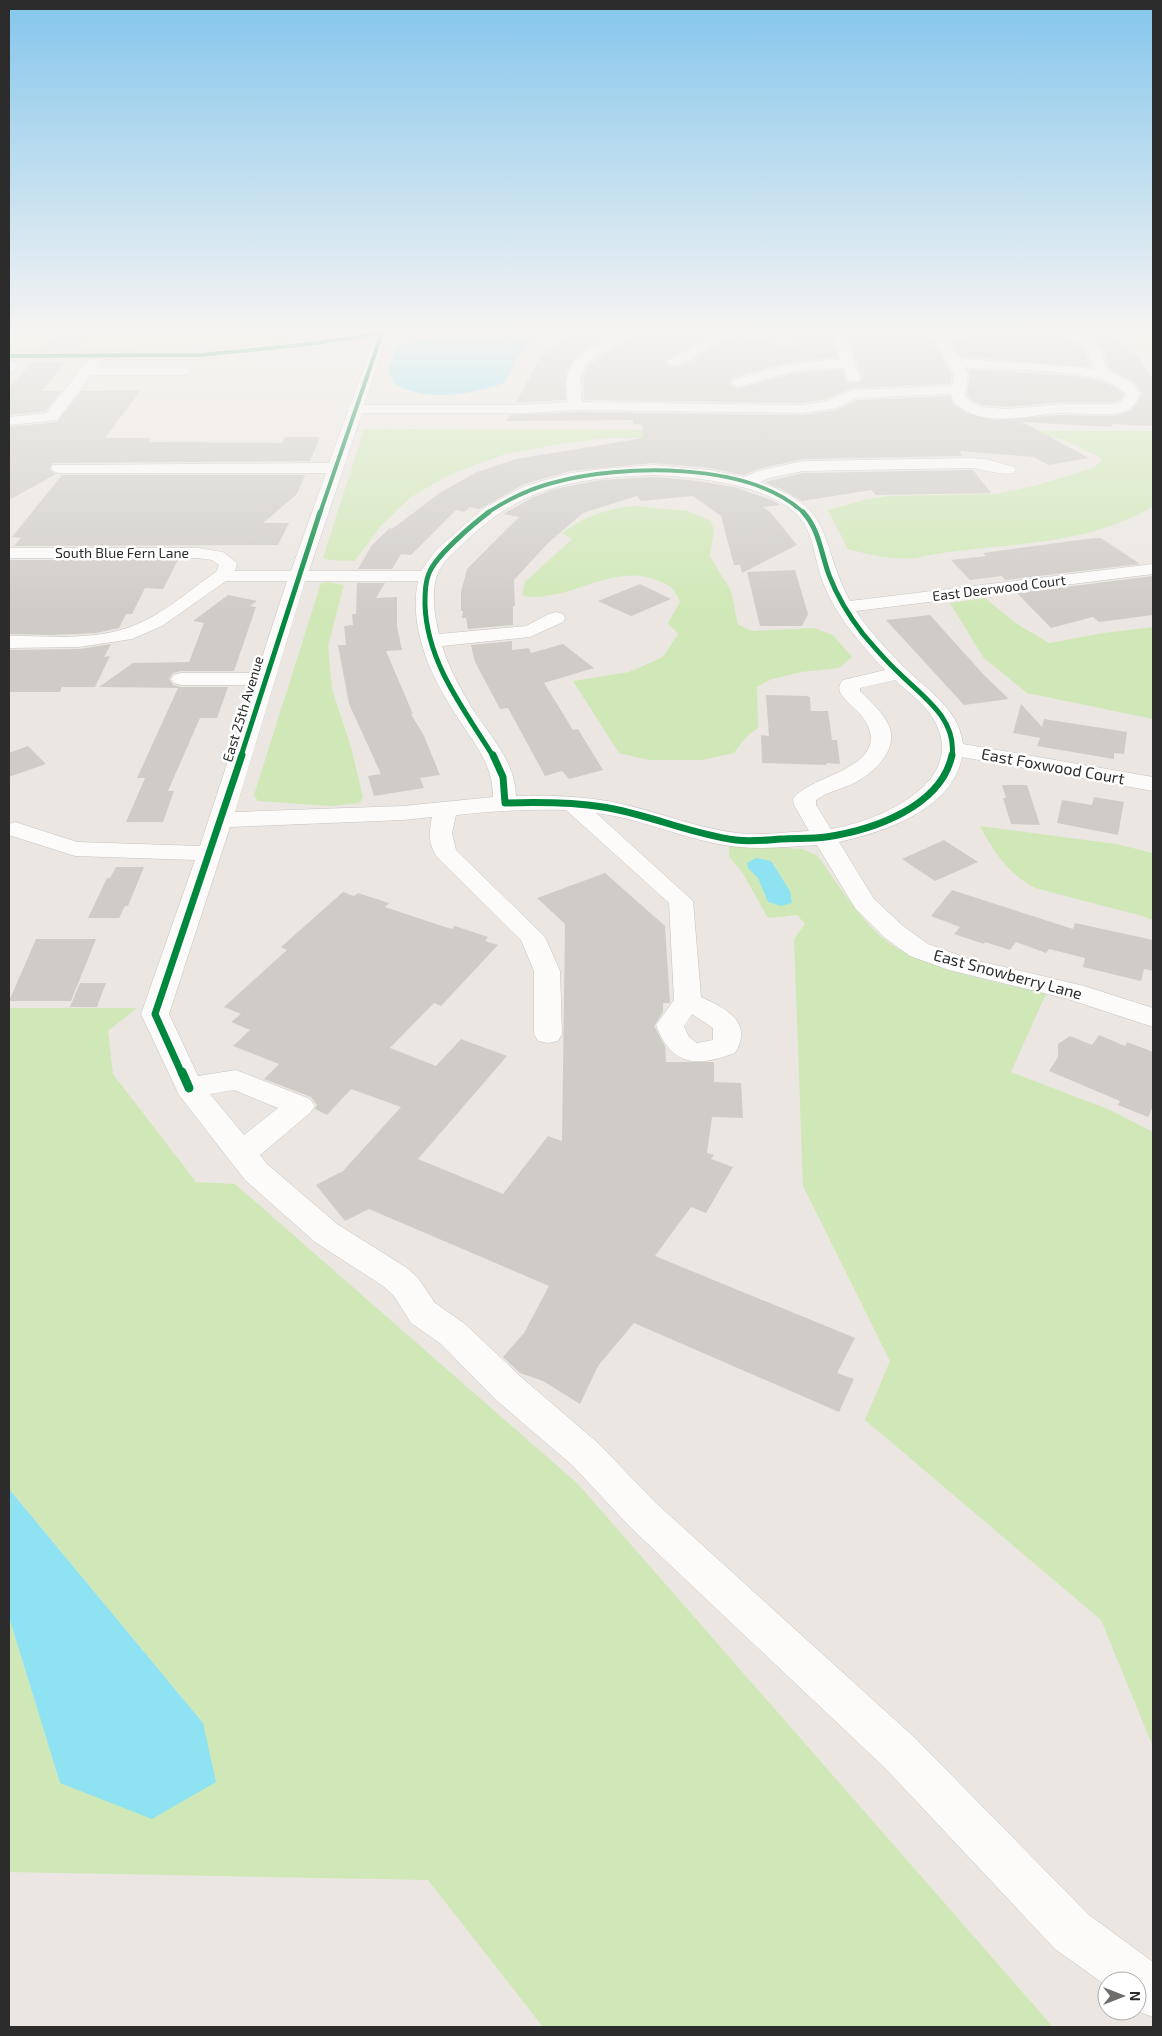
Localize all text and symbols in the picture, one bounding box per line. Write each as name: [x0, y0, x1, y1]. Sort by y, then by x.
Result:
street label: South Blue Fern Lane: [55, 544, 189, 561]
street label: East Deerwood Court: [931, 571, 1067, 604]
street label: East 25th Avenue: [218, 654, 267, 764]
street label: East Foxwood Court: [980, 744, 1126, 787]
street label: East Snowberry Lane: [932, 945, 1085, 1003]
north arrow: [1097, 1971, 1147, 2021]
text: N: [1127, 1991, 1144, 2001]

